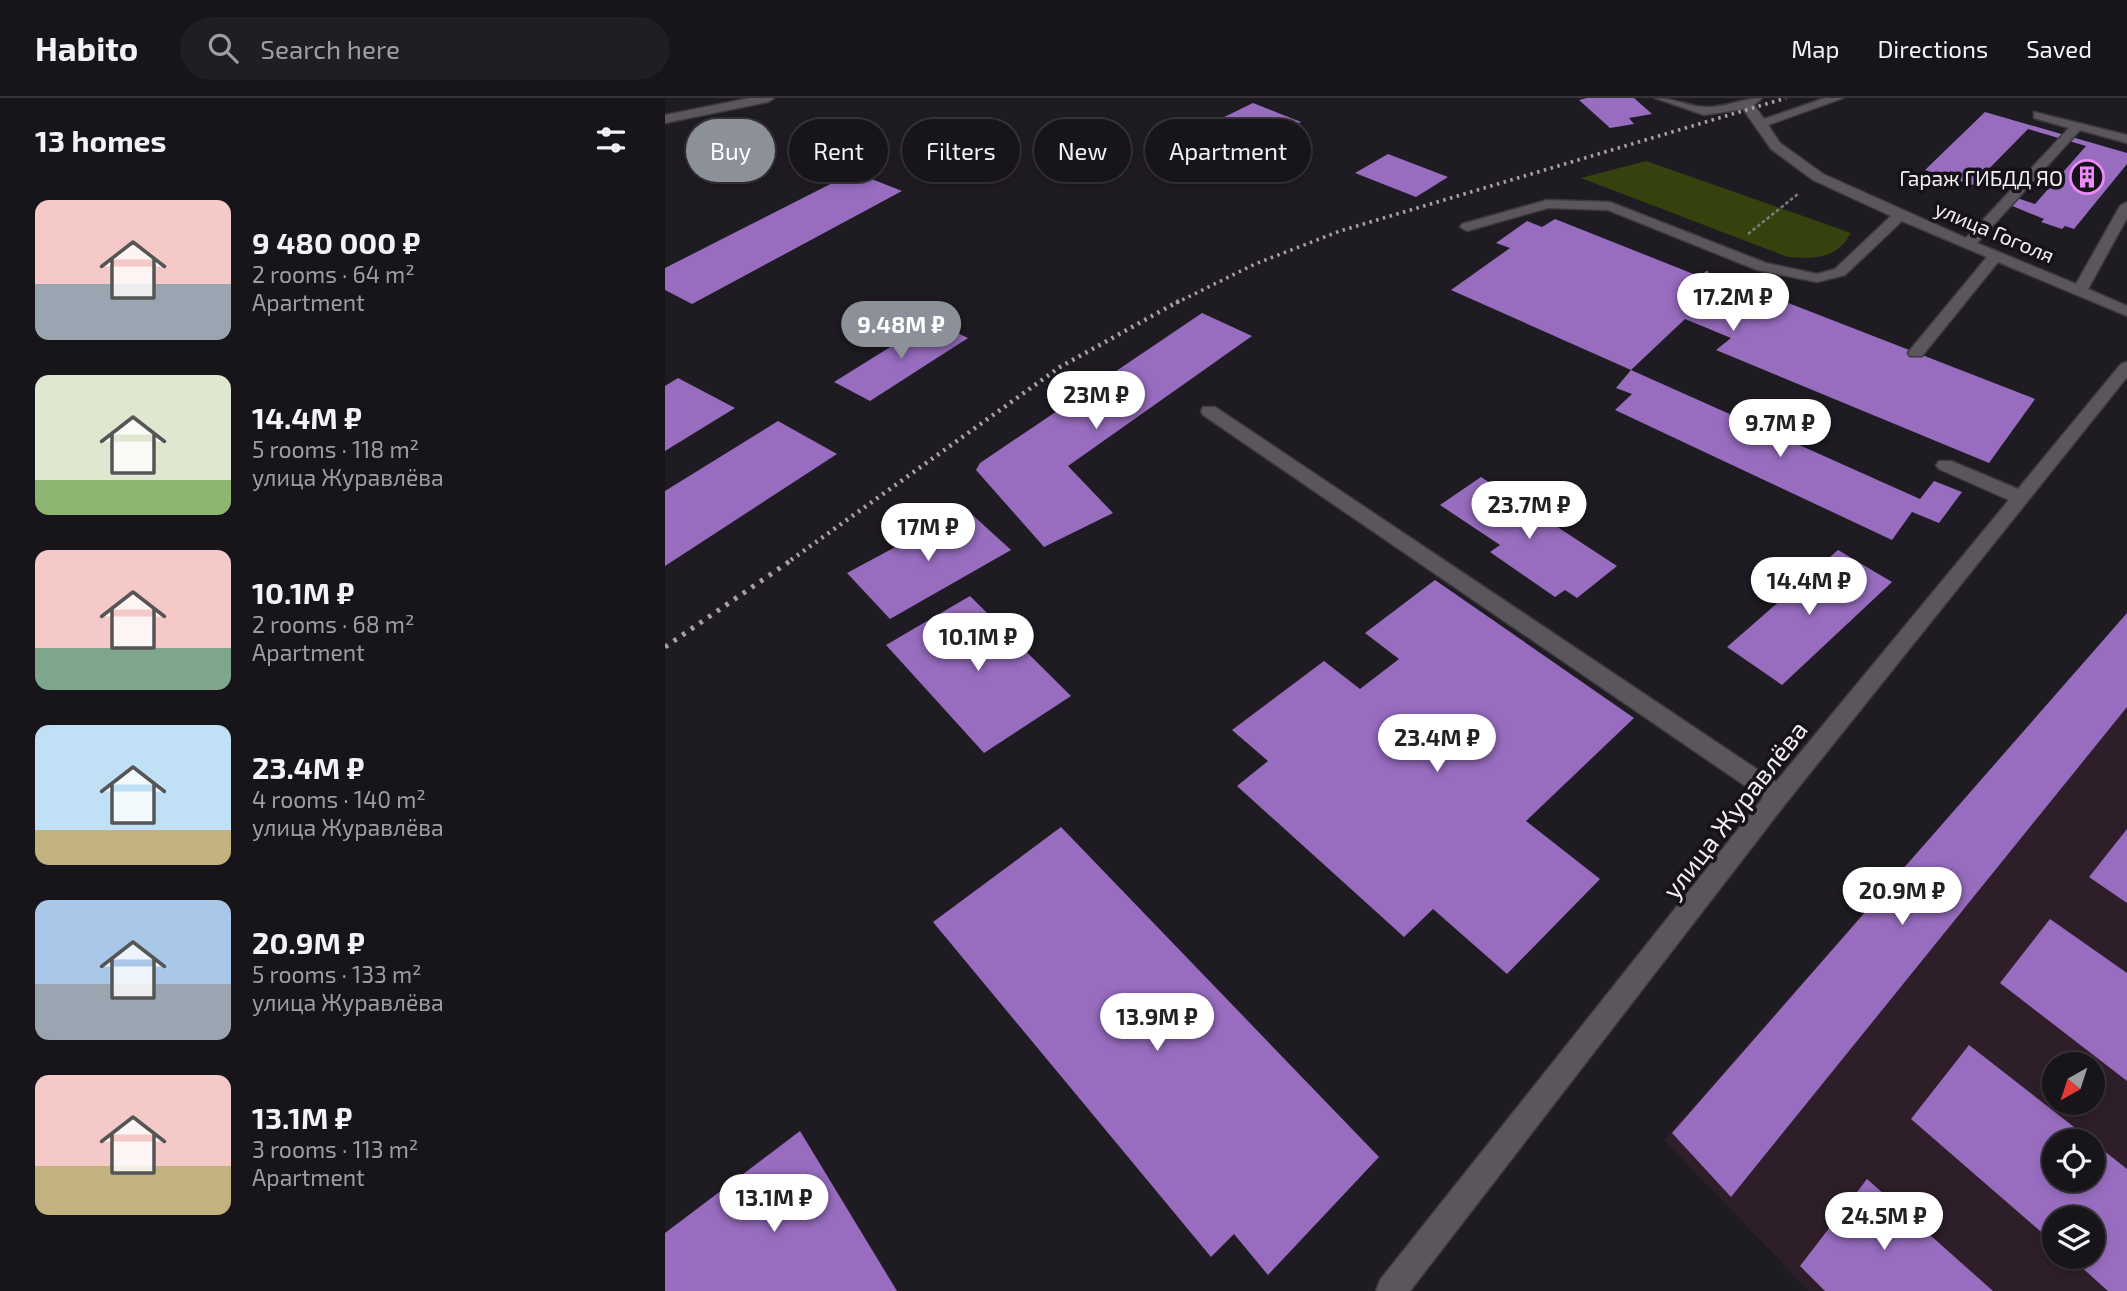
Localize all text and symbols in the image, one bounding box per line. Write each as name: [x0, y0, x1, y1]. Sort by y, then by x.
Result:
search box: [180, 17, 670, 80]
text: Habito: [35, 28, 138, 68]
icon: search: [204, 29, 242, 67]
text: Search here: [260, 33, 400, 64]
text: Map: [1791, 34, 1839, 63]
text: Directions: [1877, 34, 1988, 63]
text: Saved: [2026, 34, 2092, 63]
chip: Buy: [686, 119, 775, 182]
chip: Rent: [789, 119, 888, 182]
chip: Filters: [902, 119, 1020, 182]
chip: New: [1034, 119, 1131, 182]
chip: Apartment: [1145, 119, 1311, 182]
icon: filters: [592, 121, 630, 159]
text: 13 homes: [35, 122, 166, 158]
building icon: Гараж ГИБДД ЯО: [2068, 158, 2106, 196]
place label: Гараж ГИБДД ЯО: [1899, 165, 2063, 190]
street label: улица Гоголя: [1931, 195, 2059, 268]
text: 9 480 000 ₽: [252, 224, 420, 260]
icon: home: [91, 228, 175, 312]
text: 2 rooms · 64 m²: [252, 260, 415, 288]
pin: 17.2M ₽: [1668, 274, 1798, 333]
text: 17.2M ₽: [1693, 282, 1773, 310]
text: Apartment: [252, 288, 365, 316]
pin: 9.48M ₽: [836, 302, 966, 361]
text: 9.48M ₽: [857, 310, 945, 338]
pin: 23M ₽: [1047, 372, 1145, 431]
text: 23M ₽: [1063, 380, 1129, 408]
text: 14.4M ₽: [252, 399, 362, 435]
pin: 9.7M ₽: [1723, 400, 1837, 459]
icon: home: [91, 403, 175, 487]
text: 9.7M ₽: [1745, 408, 1815, 436]
text: 5 rooms · 118 m²: [252, 435, 419, 463]
text: улица Журавлёва: [252, 463, 444, 491]
pin: 23.7M ₽: [1464, 482, 1594, 541]
text: 23.7M ₽: [1487, 490, 1571, 518]
pin: 17M ₽: [879, 504, 977, 563]
text: 17M ₽: [897, 512, 959, 540]
pin: 14.4M ₽: [1744, 558, 1874, 617]
text: 14.4M ₽: [1767, 566, 1851, 594]
text: 10.1M ₽: [252, 574, 355, 610]
icon: home: [91, 578, 175, 662]
text: 2 rooms · 68 m²: [252, 610, 415, 638]
pin: 10.1M ₽: [913, 614, 1043, 673]
text: 10.1M ₽: [939, 622, 1017, 650]
text: Apartment: [252, 638, 365, 666]
pin: 23.4M ₽: [1372, 714, 1502, 774]
street label: улица Журавлёва: [1655, 714, 1814, 905]
text: 23.4M ₽: [1394, 723, 1480, 751]
text: 23.4M ₽: [252, 749, 364, 785]
icon: home: [91, 753, 175, 837]
text: 4 rooms · 140 m²: [252, 785, 426, 813]
text: улица Журавлёва: [252, 813, 444, 841]
pin: 20.9M ₽: [1837, 868, 1967, 927]
text: 20.9M ₽: [1859, 876, 1945, 904]
text: 20.9M ₽: [252, 924, 365, 960]
icon: home: [91, 928, 175, 1012]
text: 5 rooms · 133 m²: [252, 960, 422, 988]
text: улица Журавлёва: [252, 988, 444, 1016]
pin: 13.9M ₽: [1092, 993, 1222, 1053]
text: 13.9M ₽: [1116, 1002, 1198, 1030]
north arrow: [2042, 1052, 2105, 1115]
map controls: [2042, 1052, 2105, 1269]
text: 13.1M ₽: [252, 1099, 353, 1135]
icon: home: [91, 1103, 175, 1187]
button: locate: [2042, 1129, 2105, 1192]
text: 3 rooms · 113 m²: [252, 1135, 418, 1163]
text: Apartment: [252, 1163, 365, 1191]
pin: 13.1M ₽: [709, 1174, 839, 1234]
text: 13.1M ₽: [735, 1183, 813, 1211]
pin: 24.5M ₽: [1819, 1192, 1949, 1252]
text: 24.5M ₽: [1841, 1201, 1927, 1229]
button: layers: [2042, 1206, 2105, 1269]

